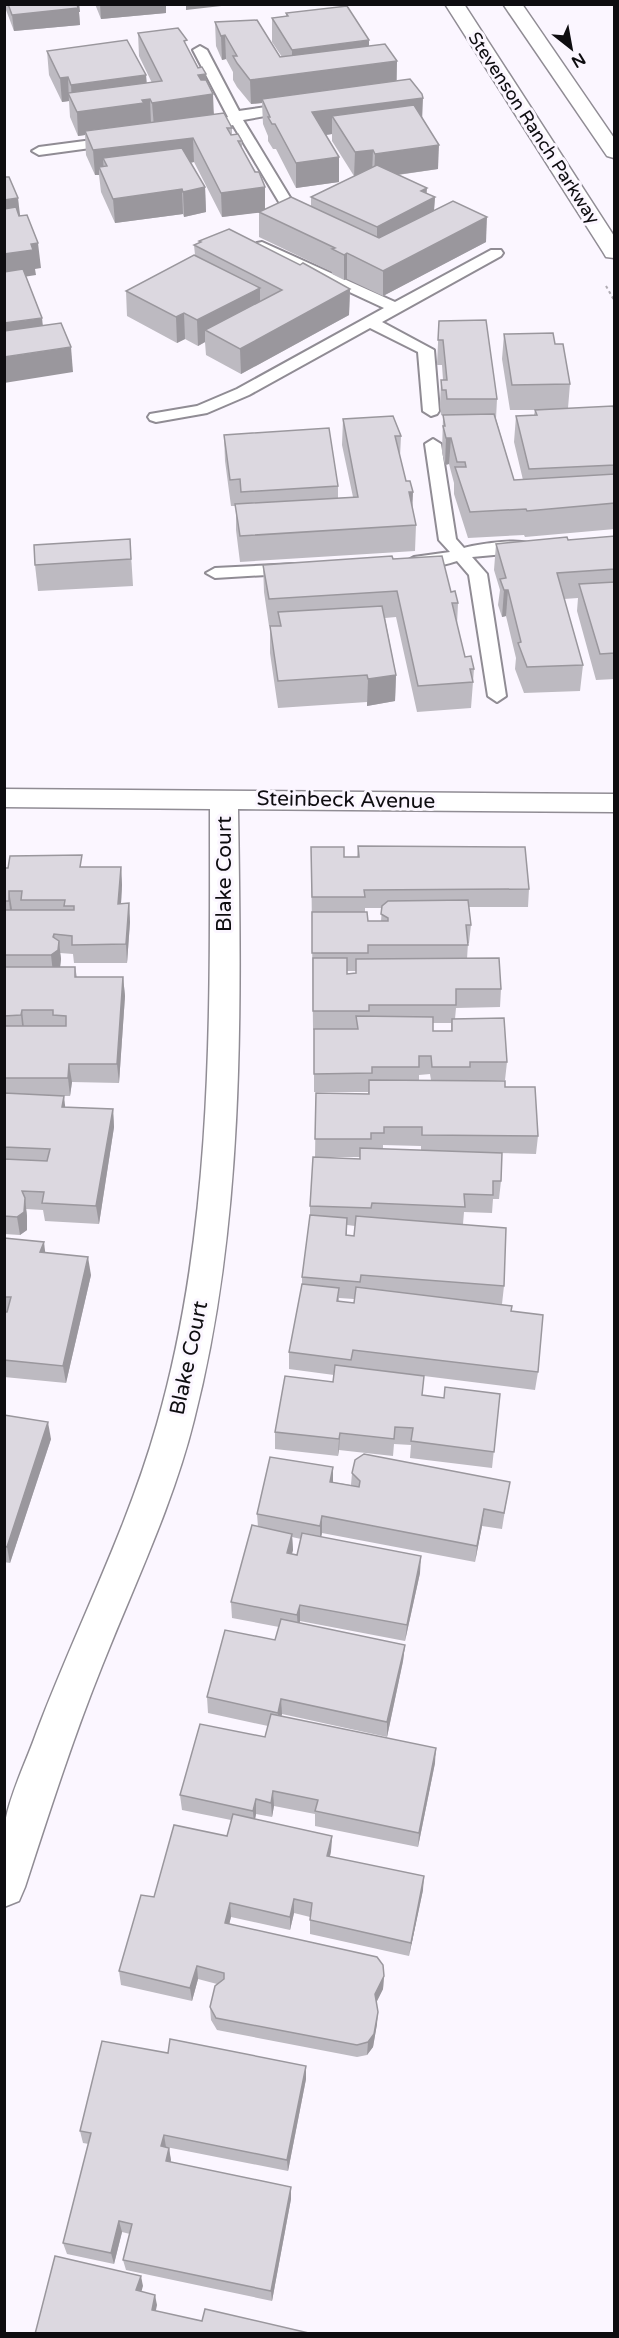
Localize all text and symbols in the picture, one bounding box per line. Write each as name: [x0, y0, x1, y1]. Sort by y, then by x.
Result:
north arrow: [541, 18, 601, 78]
street label: Stevenson Ranch Parkway: [464, 28, 605, 228]
text: N: [568, 48, 589, 72]
street label: Steinbeck Avenue: [256, 786, 436, 814]
street label: Blake Court: [212, 816, 237, 932]
street label: Blake Court: [165, 1299, 213, 1417]

